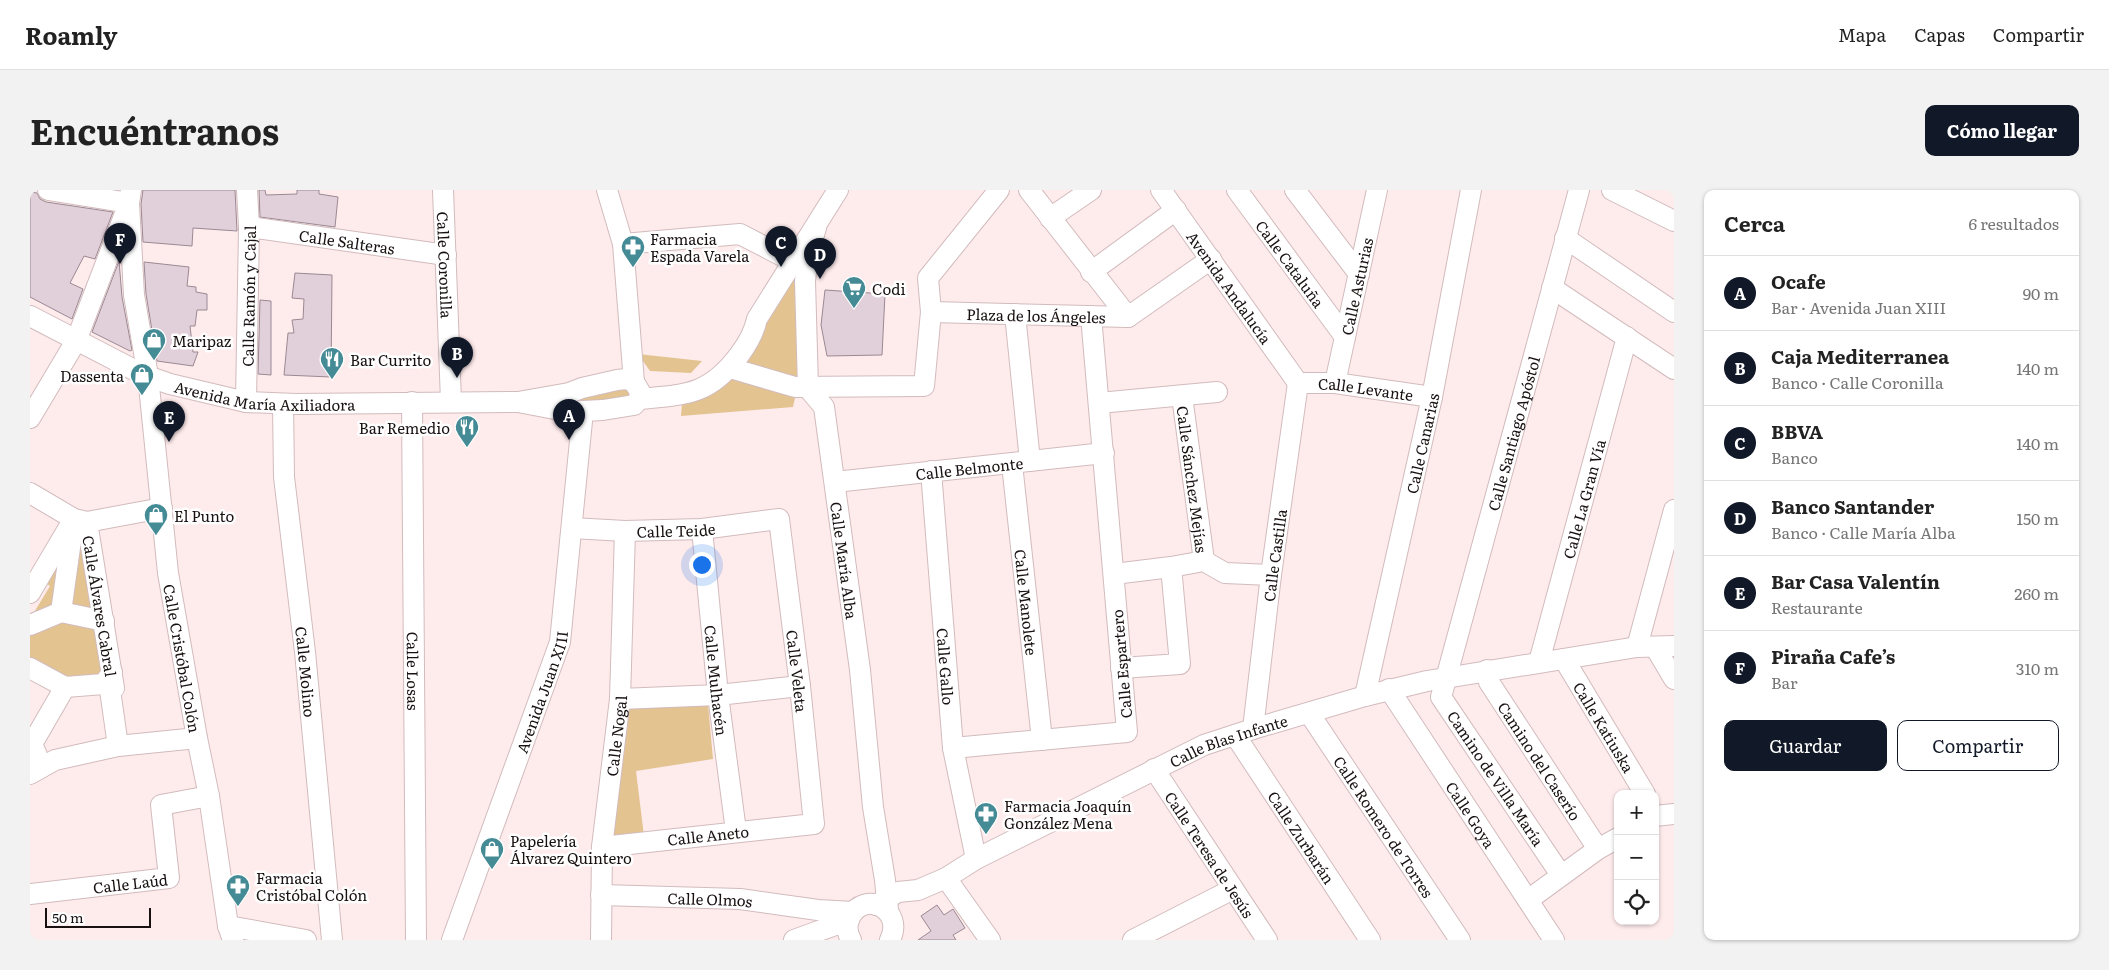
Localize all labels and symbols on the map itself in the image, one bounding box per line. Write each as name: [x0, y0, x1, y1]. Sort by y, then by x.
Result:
street label: Calle Coronilla: [432, 211, 459, 320]
street label: Calle Cataluña: [1251, 215, 1331, 313]
pin: F: [104, 223, 136, 264]
street label: Calle Salteras: [298, 223, 397, 259]
street label: Calle Ramón y Cajal: [235, 225, 261, 367]
pin: C: [765, 226, 797, 267]
street label: Avenida Andalucía: [1182, 226, 1279, 349]
place label: Farmacia Espada Varela: [650, 227, 750, 267]
pharmacy icon: Farmacia Espada Varela: [620, 234, 646, 268]
street label: Calle Asturias: [1334, 235, 1378, 337]
pin: D: [804, 238, 836, 279]
supermarket icon: Codi: [841, 275, 867, 309]
place label: Codi: [872, 277, 905, 300]
street label: Plaza de los Ángeles: [966, 301, 1106, 328]
shop icon: Maripaz: [141, 327, 167, 361]
place label: Maripaz: [172, 329, 231, 352]
pin: B: [441, 337, 473, 378]
restaurant icon: Bar Currito: [319, 346, 345, 380]
place label: Bar Currito: [350, 348, 431, 371]
street label: Calle Santiago Apóstol: [1481, 353, 1545, 513]
shop icon: Dassenta: [129, 362, 155, 396]
place label: Dassenta: [60, 364, 125, 387]
street label: Calle Levante: [1318, 372, 1415, 406]
street label: Avenida María Axiliadora: [172, 374, 356, 416]
street label: Calle Canarias: [1399, 391, 1444, 496]
pin: A: [553, 399, 585, 440]
pin: E: [153, 401, 185, 442]
street label: Calle Sánchez Mejías: [1172, 404, 1214, 554]
restaurant icon: Bar Remedio: [454, 414, 480, 448]
place label: Bar Remedio: [359, 416, 450, 439]
street label: Calle La Gran Vía: [1556, 436, 1611, 561]
street label: Calle Belmonte: [914, 450, 1024, 485]
street label: Calle María Alba: [826, 500, 865, 621]
shop icon: El Punto: [143, 502, 169, 536]
place label: El Punto: [174, 504, 235, 527]
street label: Calle Castilla: [1256, 507, 1292, 603]
street label: Calle Teide: [636, 516, 717, 542]
street label: Calle Álvares Cabral: [78, 534, 123, 678]
street label: Calle Manolete: [1010, 548, 1044, 657]
your location: [689, 552, 715, 578]
street label: Calle Cristóbal Colón: [159, 582, 207, 734]
street label: Calle Espartero: [1105, 608, 1137, 719]
street label: Calle Mulhacén: [700, 624, 735, 737]
street label: Calle Molino: [291, 625, 323, 718]
street label: Calle Gallo: [932, 627, 961, 706]
street label: Calle Veleta: [782, 629, 814, 714]
street label: Avenida Juan XIII: [509, 630, 573, 756]
street label: Calle Losas: [402, 632, 426, 711]
street label: Calle Katiuska: [1568, 677, 1641, 777]
street label: Calle Nogal: [599, 695, 632, 777]
street label: Camino del Caserío: [1493, 697, 1588, 825]
street label: Camino de Villa María: [1442, 706, 1551, 851]
street label: Calle Blas Infante: [1165, 708, 1290, 772]
street label: Calle Romero de Torres: [1329, 751, 1440, 902]
street label: Calle Goya: [1441, 776, 1502, 853]
street label: Calle Teresa de Jesús: [1160, 786, 1261, 922]
street label: Calle Zurbarán: [1263, 786, 1341, 888]
place label: Farmacia Joaquín González Mena: [1004, 794, 1132, 834]
pharmacy icon: Farmacia Joaquín González Mena: [973, 801, 999, 835]
street label: Calle Aneto: [666, 819, 750, 851]
place label: Papelería Álvarez Quintero: [510, 829, 632, 869]
shop icon: Papelería Álvarez Quintero: [479, 836, 505, 870]
place label: Farmacia Cristóbal Colón: [256, 866, 367, 906]
street label: Calle Laúd: [92, 867, 169, 898]
pharmacy icon: Farmacia Cristóbal Colón: [225, 873, 251, 907]
street label: Calle Olmos: [667, 885, 754, 912]
scale bar: [45, 905, 151, 928]

